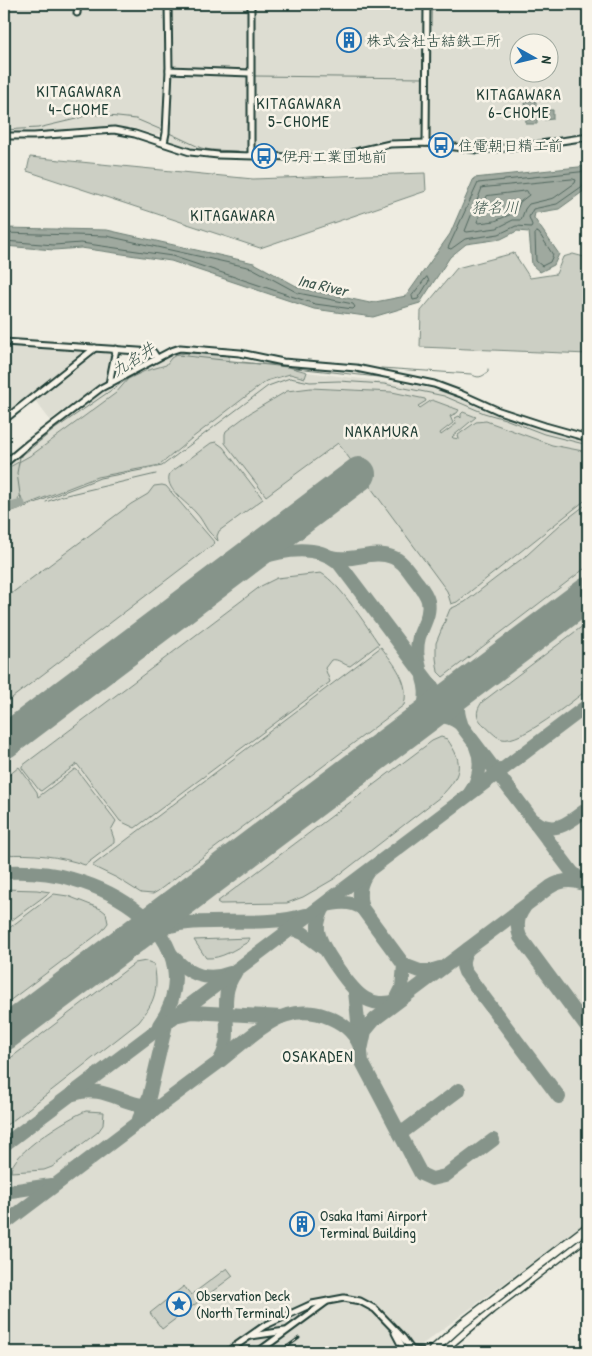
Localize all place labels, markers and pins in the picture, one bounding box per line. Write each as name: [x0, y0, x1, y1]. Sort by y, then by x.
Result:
building icon: 株式会社古結鉄工所: [336, 27, 362, 53]
place label: 株式会社古結鉄工所: [366, 30, 501, 51]
bus stop icon: 住電朝日精工前: [428, 132, 454, 158]
place label: 住電朝日精工前: [458, 135, 563, 156]
bus stop icon: 伊丹工業団地前: [251, 143, 277, 169]
place label: 伊丹工業団地前: [282, 146, 387, 167]
place label: Osaka Itami Airport Terminal Building: [320, 1205, 428, 1243]
building icon: Osaka Itami Airport Terminal Building: [289, 1211, 315, 1237]
place label: Observation Deck (North Terminal): [196, 1285, 290, 1323]
place icon: Observation Deck (North Terminal): [166, 1291, 192, 1317]

